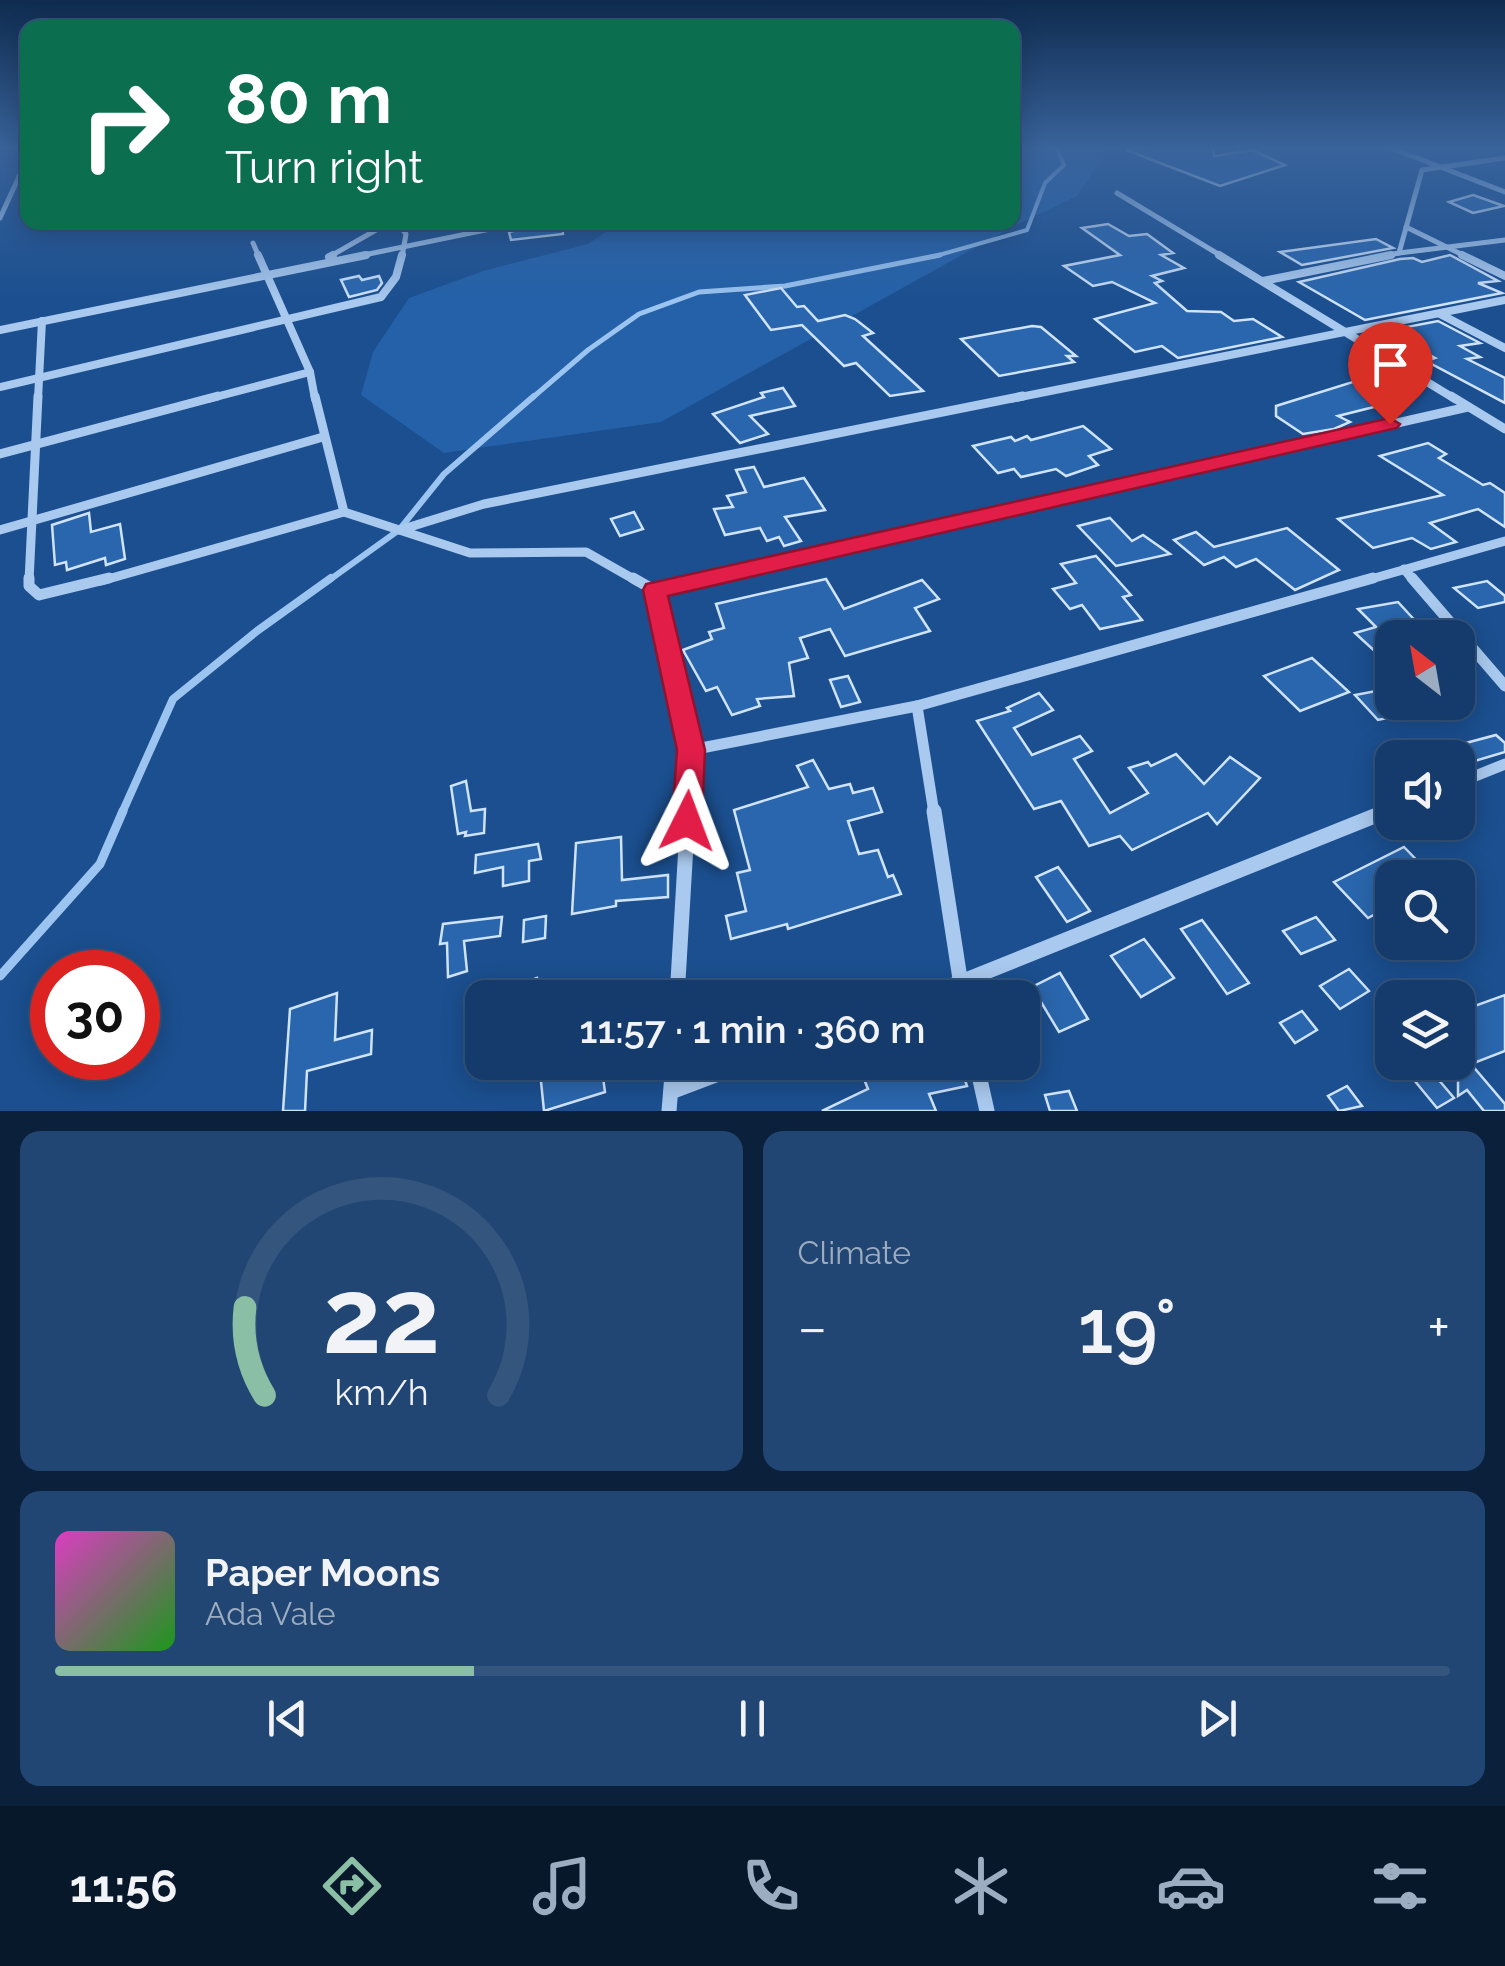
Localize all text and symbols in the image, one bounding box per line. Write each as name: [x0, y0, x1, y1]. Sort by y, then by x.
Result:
text: 80 m: [225, 57, 392, 139]
icon: right: [60, 60, 190, 190]
text: Turn right: [225, 141, 423, 194]
pin: [1348, 322, 1433, 425]
icon: arrive: [1363, 337, 1418, 392]
north arrow: [1375, 620, 1475, 720]
map controls: [1375, 620, 1475, 1080]
button: sound: [1375, 740, 1475, 840]
position arrow: [635, 769, 739, 873]
button: search: [1375, 860, 1475, 960]
speed limit sign: 30: [30, 950, 160, 1080]
button: layers: [1375, 980, 1475, 1080]
text: 11:57 · 1 min · 360 m: [579, 1007, 926, 1052]
text: Climate: [798, 1234, 911, 1271]
text: 22: [323, 1255, 440, 1377]
text: 19°: [1078, 1282, 1176, 1371]
text: −: [798, 1295, 827, 1360]
text: +: [1427, 1295, 1450, 1360]
text: km/h: [334, 1371, 428, 1413]
text: Paper Moons: [205, 1550, 440, 1595]
text: Ada Vale: [205, 1595, 336, 1632]
icon: previous: [260, 1691, 315, 1746]
icon: pause: [725, 1691, 780, 1746]
icon: next: [1190, 1691, 1245, 1746]
icon: directions: [317, 1851, 387, 1921]
icon: music: [527, 1851, 597, 1921]
icon: phone: [736, 1851, 806, 1921]
icon: climate: [946, 1851, 1016, 1921]
icon: car: [1156, 1851, 1226, 1921]
icon: filters: [1365, 1851, 1435, 1921]
text: 11:56: [70, 1860, 178, 1913]

